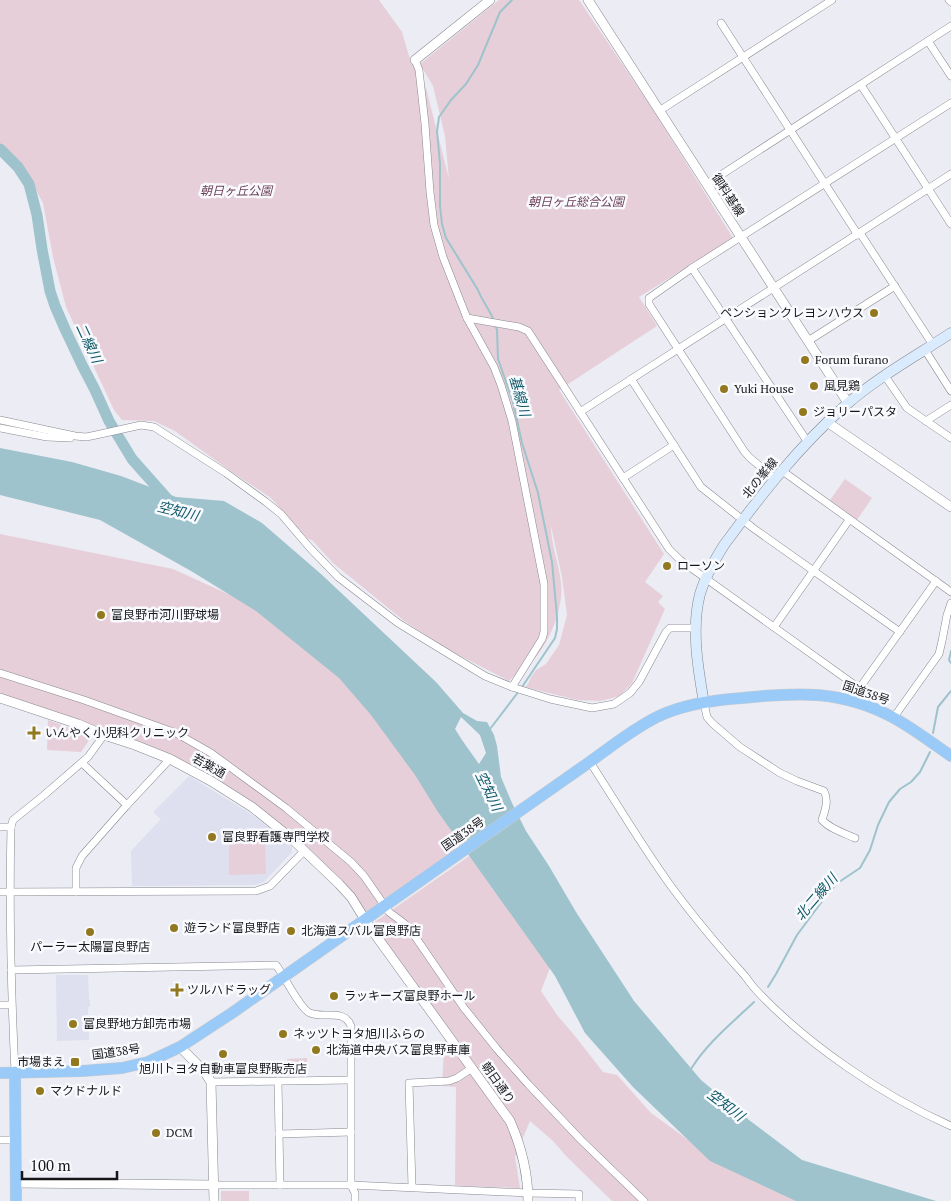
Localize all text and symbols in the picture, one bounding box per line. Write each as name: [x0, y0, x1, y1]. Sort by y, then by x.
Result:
street label: 御料基線: [709, 171, 748, 219]
park label: 朝日ヶ丘公園: [200, 183, 274, 198]
park label: 朝日ヶ丘総合公園: [528, 194, 626, 209]
place label: ペンションクレヨンハウス: [720, 305, 864, 320]
marker: ペンションクレヨンハウス: [868, 307, 880, 319]
water label: 二線川: [72, 320, 108, 368]
place label: Forum furano: [815, 352, 889, 367]
marker: Forum furano: [799, 354, 811, 366]
water label: 基線川: [506, 373, 536, 421]
place label: 風見鶏: [824, 378, 860, 393]
marker: 風見鶏: [808, 380, 820, 392]
place label: Yuki House: [734, 381, 794, 396]
marker: Yuki House: [718, 383, 730, 395]
place label: ジョリーパスタ: [813, 404, 897, 419]
marker: ジョリーパスタ: [797, 406, 809, 418]
street label: 北の峯線: [739, 454, 781, 501]
water label: 空知川: [155, 496, 203, 525]
place label: ローソン: [677, 558, 725, 573]
marker: ローソン: [661, 560, 673, 572]
place label: 富良野市河川野球場: [111, 607, 219, 622]
marker: 富良野市河川野球場: [95, 609, 107, 621]
street label: 国道38号: [841, 677, 892, 708]
place label: いんやく小児科クリニック: [45, 725, 189, 740]
marker: いんやく小児科クリニック: [27, 726, 41, 740]
street label: 若葉通: [190, 750, 229, 781]
water label: 空知川: [472, 768, 508, 816]
street label: 国道38号: [438, 813, 487, 854]
place label: 富良野看護専門学校: [222, 829, 330, 844]
marker: 富良野看護専門学校: [206, 831, 218, 843]
water label: 北二線川: [790, 868, 842, 924]
place label: 遊ランド富良野店: [184, 920, 280, 935]
marker: 遊ランド富良野店: [168, 922, 180, 934]
place label: 北海道スバル富良野店: [301, 923, 421, 938]
marker: 北海道スバル富良野店: [285, 925, 297, 937]
marker: パーラー太陽富良野店: [84, 926, 96, 938]
place label: パーラー太陽富良野店: [30, 939, 150, 954]
place label: ツルハドラッグ: [187, 982, 271, 997]
marker: ツルハドラッグ: [171, 984, 183, 996]
place label: ラッキーズ富良野ホール: [344, 988, 475, 1003]
marker: ラッキーズ富良野ホール: [328, 990, 340, 1002]
place label: 富良野地方卸売市場: [83, 1016, 191, 1031]
marker: 富良野地方卸売市場: [67, 1018, 79, 1030]
place label: ネッツトヨタ旭川ふらの: [293, 1026, 425, 1041]
marker: ネッツトヨタ旭川ふらの: [277, 1028, 289, 1040]
street label: 国道38号: [91, 1041, 141, 1062]
place label: 北海道中央バス富良野車庫: [326, 1042, 470, 1057]
marker: 北海道中央バス富良野車庫: [310, 1044, 322, 1056]
marker: 旭川トヨタ自動車富良野販売店: [217, 1048, 229, 1060]
place label: 市場まえ: [17, 1054, 65, 1069]
marker: 市場まえ: [69, 1056, 81, 1068]
street label: 朝日通り: [478, 1059, 518, 1107]
place label: 旭川トヨタ自動車富良野販売店: [139, 1061, 307, 1076]
place label: マクドナルド: [50, 1083, 122, 1098]
water label: 空知川: [704, 1084, 750, 1126]
marker: マクドナルド: [34, 1085, 46, 1097]
place label: DCM: [166, 1125, 193, 1140]
marker: DCM: [150, 1127, 162, 1139]
scale bar: [22, 1148, 118, 1180]
text: 100 m: [30, 1155, 71, 1175]

